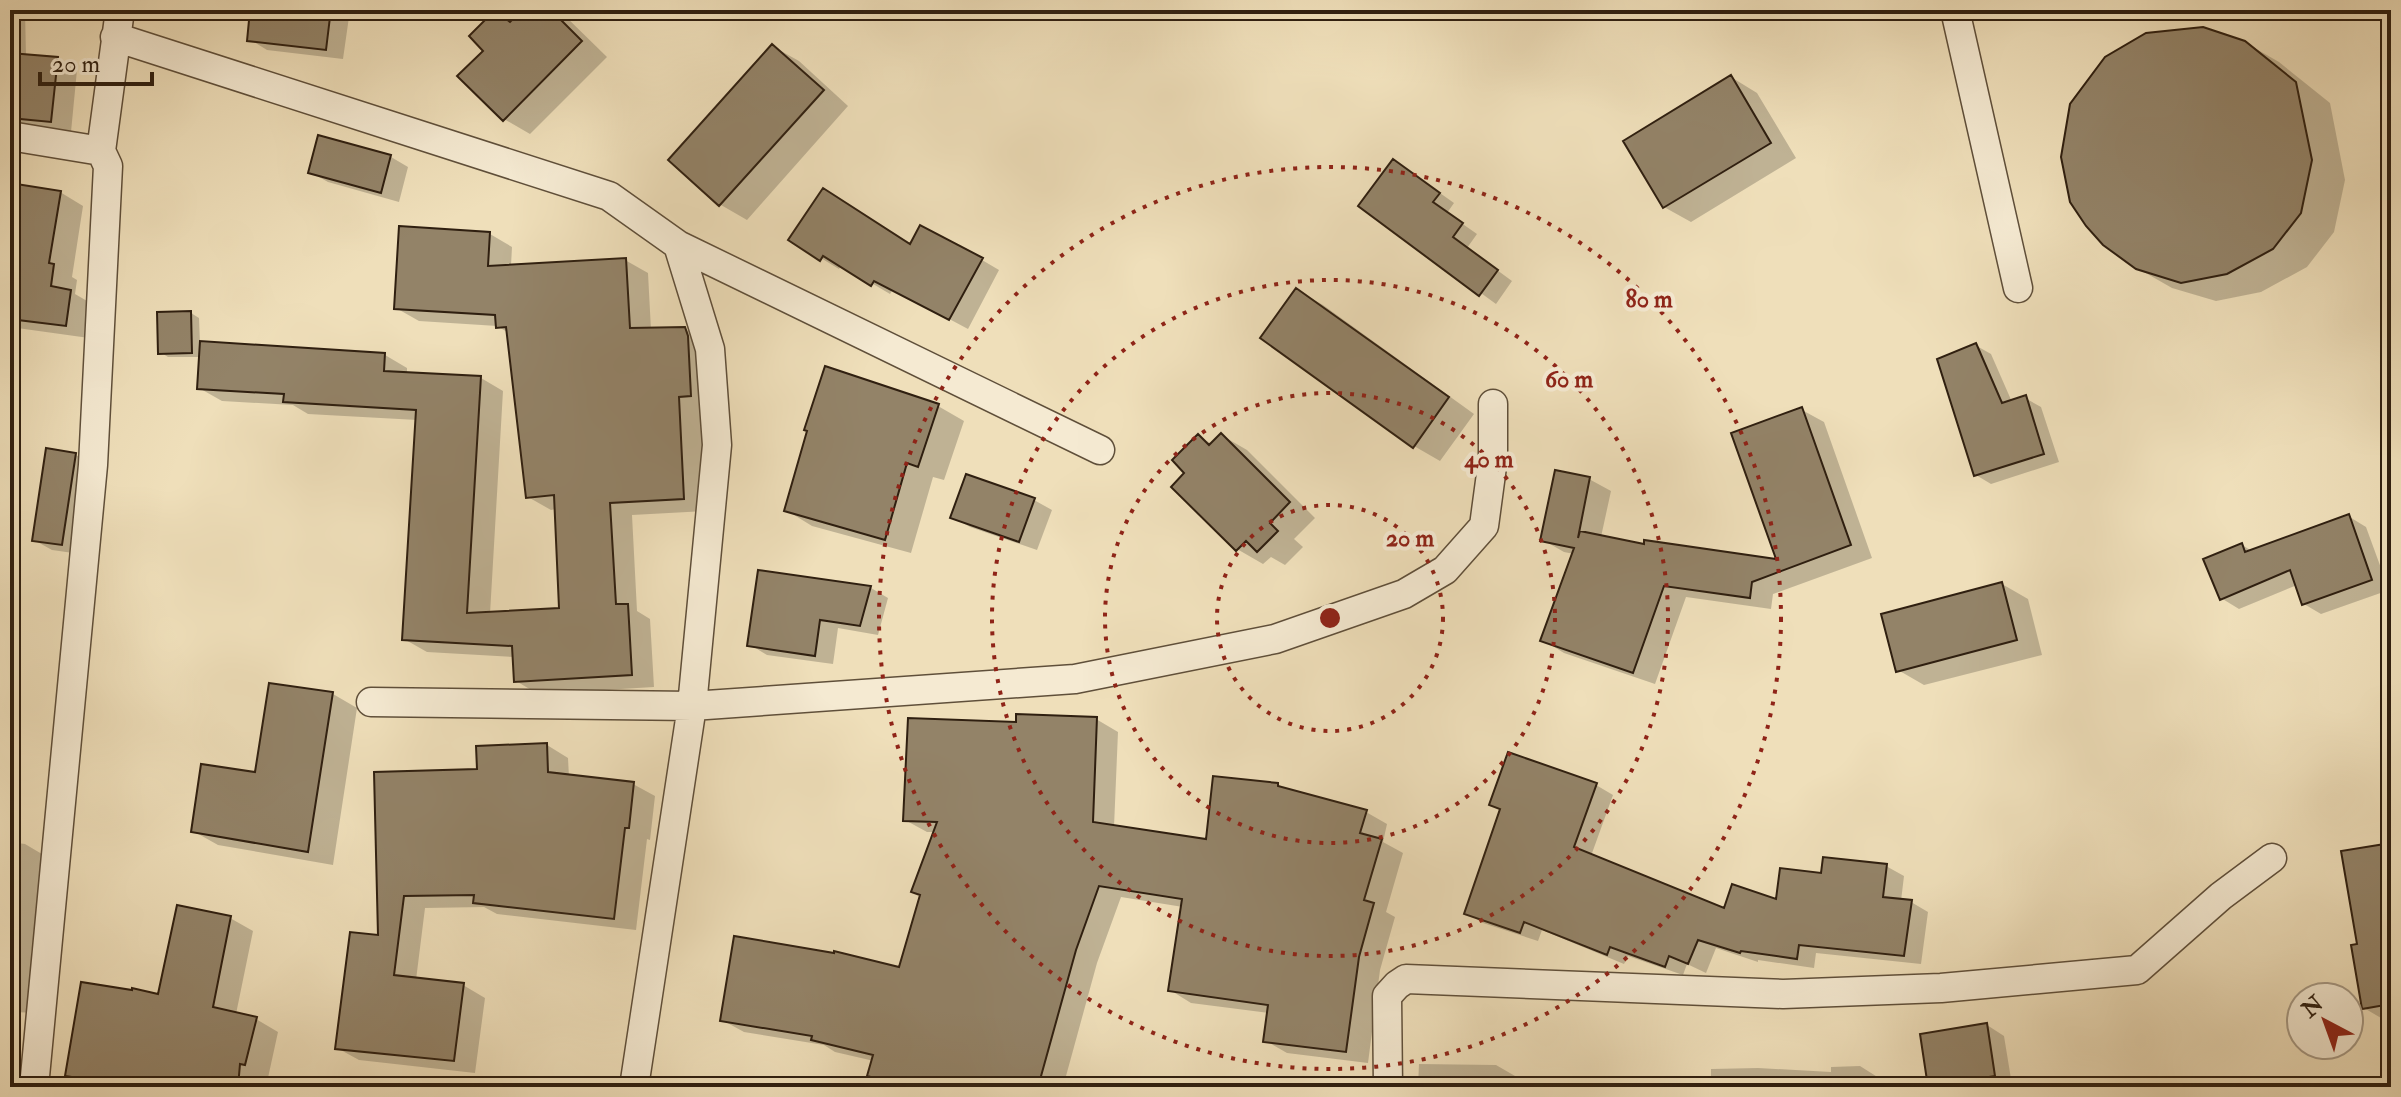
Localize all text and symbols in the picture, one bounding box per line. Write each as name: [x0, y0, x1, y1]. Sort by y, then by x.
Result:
scale bar: [40, 36, 152, 86]
text: 20 m: [52, 49, 101, 80]
text: 80 m: [1625, 284, 1673, 315]
text: 60 m: [1545, 364, 1593, 395]
text: 40 m: [1464, 444, 1514, 475]
text: 20 m: [1386, 523, 1434, 554]
centre of rings: [1316, 604, 1344, 632]
north arrow: [2285, 981, 2365, 1061]
text: N: [2295, 989, 2329, 1024]

